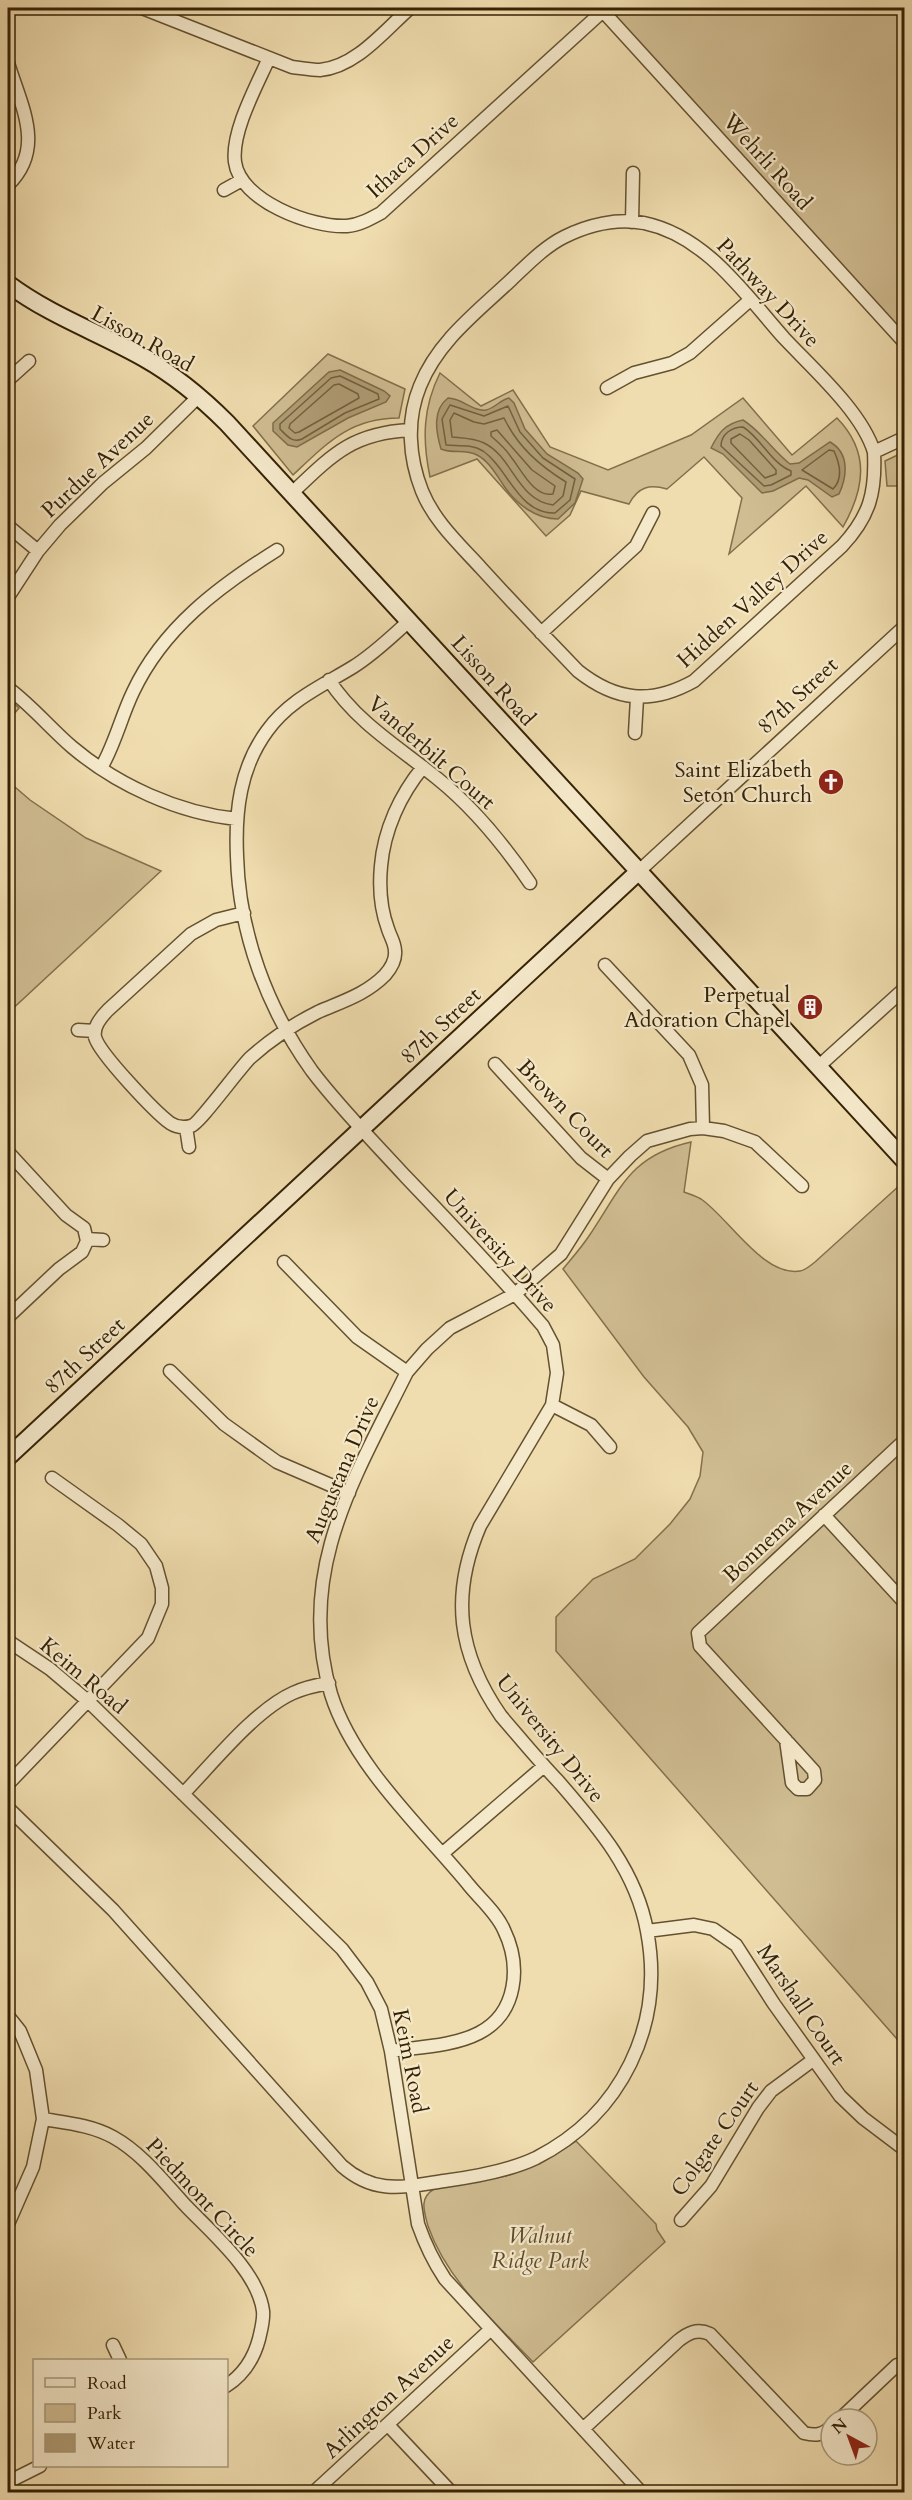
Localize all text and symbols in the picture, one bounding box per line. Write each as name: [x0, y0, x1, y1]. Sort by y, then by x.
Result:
street label: Ithaca Drive: [360, 106, 465, 205]
street label: Wehrli Road: [715, 106, 819, 217]
street label: Pathway Drive: [710, 231, 827, 354]
street label: Lisson Road: [86, 298, 199, 379]
street label: Purdue Avenue: [35, 405, 161, 525]
street label: Hidden Valley Drive: [671, 523, 835, 675]
street label: Lisson Road: [444, 629, 542, 733]
street label: 87th Street: [751, 650, 845, 741]
street label: Vanderbilt Court: [361, 689, 502, 817]
place label: Saint Elizabeth Seton Church: [674, 755, 812, 810]
church icon: Saint Elizabeth Seton Church: [816, 767, 846, 797]
street label: 87th Street: [394, 980, 488, 1071]
place label: Perpetual Adoration Chapel: [624, 980, 790, 1035]
building icon: Perpetual Adoration Chapel: [795, 992, 825, 1022]
street label: Brown Court: [510, 1053, 620, 1165]
street label: University Drive: [437, 1182, 564, 1319]
street label: 87th Street: [38, 1310, 132, 1401]
street label: Augustana Drive: [297, 1391, 386, 1548]
street label: Bonnema Avenue: [716, 1454, 859, 1590]
street label: Keim Road: [33, 1630, 134, 1721]
street label: University Drive: [489, 1668, 611, 1809]
street label: Marshall Court: [750, 1938, 853, 2071]
street label: Keim Road: [385, 2007, 435, 2116]
street label: Colgate Court: [664, 2075, 766, 2202]
street label: Piedmont Circle: [139, 2131, 266, 2264]
park label: Walnut Ridge Park: [491, 2221, 589, 2276]
street label: Arlington Avenue: [317, 2328, 461, 2465]
legend: [33, 2359, 228, 2467]
text: Road: [87, 2371, 127, 2396]
text: Park: [87, 2401, 122, 2426]
north arrow: [819, 2407, 879, 2467]
text: N: [827, 2414, 852, 2439]
text: Water: [86, 2431, 136, 2456]

